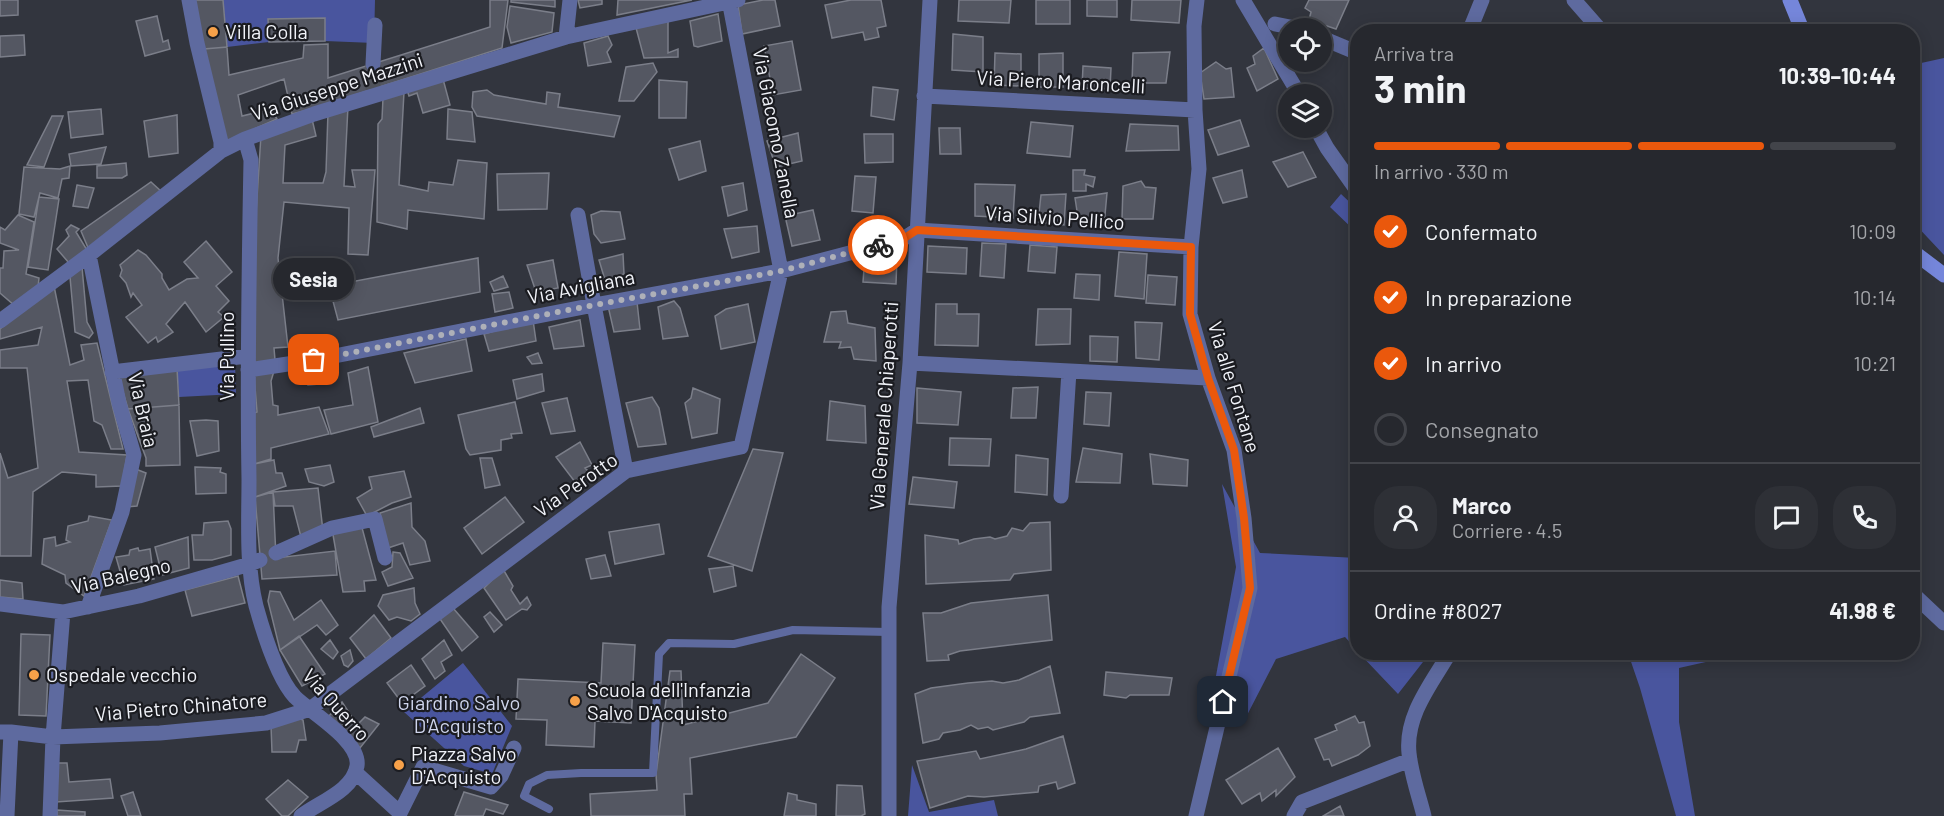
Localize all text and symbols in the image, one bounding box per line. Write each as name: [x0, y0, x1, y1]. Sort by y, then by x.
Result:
map controls: [1278, 18, 1332, 138]
button: locate: [1278, 18, 1332, 72]
place label: Villa Colla: [225, 19, 308, 43]
marker: Villa Colla: [206, 25, 220, 39]
text: Arriva tra: [1374, 41, 1454, 65]
street label: Via Giacomo Zanella: [749, 46, 805, 220]
street label: Via Giuseppe Mazzini: [248, 47, 426, 125]
text: 10:39–10:44: [1779, 62, 1896, 88]
text: 3 min: [1374, 64, 1467, 111]
street label: Via Piero Maroncelli: [976, 65, 1146, 97]
button: layers: [1278, 84, 1332, 138]
text: In arrivo · 330 m: [1374, 159, 1509, 183]
street label: Via Silvio Pellico: [985, 200, 1126, 234]
courier: [848, 215, 908, 275]
icon: check: [1374, 215, 1407, 248]
text: Confermato: [1425, 218, 1538, 244]
text: 10:09: [1849, 219, 1896, 243]
icon: bike: [862, 229, 895, 262]
callout: Sesia: [274, 258, 354, 300]
street label: Via Avigliana: [525, 264, 637, 308]
text: Sesia: [289, 267, 338, 291]
icon: check: [1374, 281, 1407, 314]
text: In preparazione: [1425, 284, 1572, 310]
text: 10:14: [1853, 285, 1896, 309]
street label: Via Generale Chiaperotti: [864, 301, 902, 511]
street label: Via Pullino: [214, 311, 238, 401]
street label: Via alle Fontane: [1204, 318, 1266, 455]
pin: [288, 334, 339, 385]
icon: bag: [297, 343, 330, 376]
icon: check: [1374, 347, 1407, 380]
text: In arrivo: [1425, 350, 1502, 376]
text: 10:21: [1853, 351, 1896, 375]
street label: Via Braia: [124, 370, 164, 450]
text: Consegnato: [1425, 416, 1539, 442]
street label: Via Perotto: [529, 447, 622, 522]
button: person: [1374, 486, 1437, 549]
button: chat: [1755, 486, 1818, 549]
button: phone: [1833, 486, 1896, 549]
text: Marco: [1452, 492, 1511, 518]
text: Corriere · 4.5: [1452, 518, 1562, 542]
street label: Via Balegno: [69, 552, 173, 598]
text: Ordine #8027: [1374, 597, 1502, 623]
text: 41.98 €: [1829, 597, 1896, 623]
place label: Ospedale vecchio: [46, 662, 197, 686]
street label: Via Querro: [298, 663, 376, 746]
marker: Ospedale vecchio: [27, 668, 41, 682]
pin: [1197, 676, 1248, 727]
place label: Scuola dell'Infanzia Salvo D'Acquisto: [587, 677, 751, 724]
icon: home: [1206, 685, 1239, 718]
street label: Via Pietro Chinatore: [94, 687, 268, 725]
park label: Giardino Salvo D'Acquisto: [398, 690, 520, 737]
marker: Scuola dell'Infanzia Salvo D'Acquisto: [568, 694, 582, 708]
place label: Piazza Salvo D'Acquisto: [411, 741, 517, 788]
marker: Piazza Salvo D'Acquisto: [392, 758, 406, 772]

